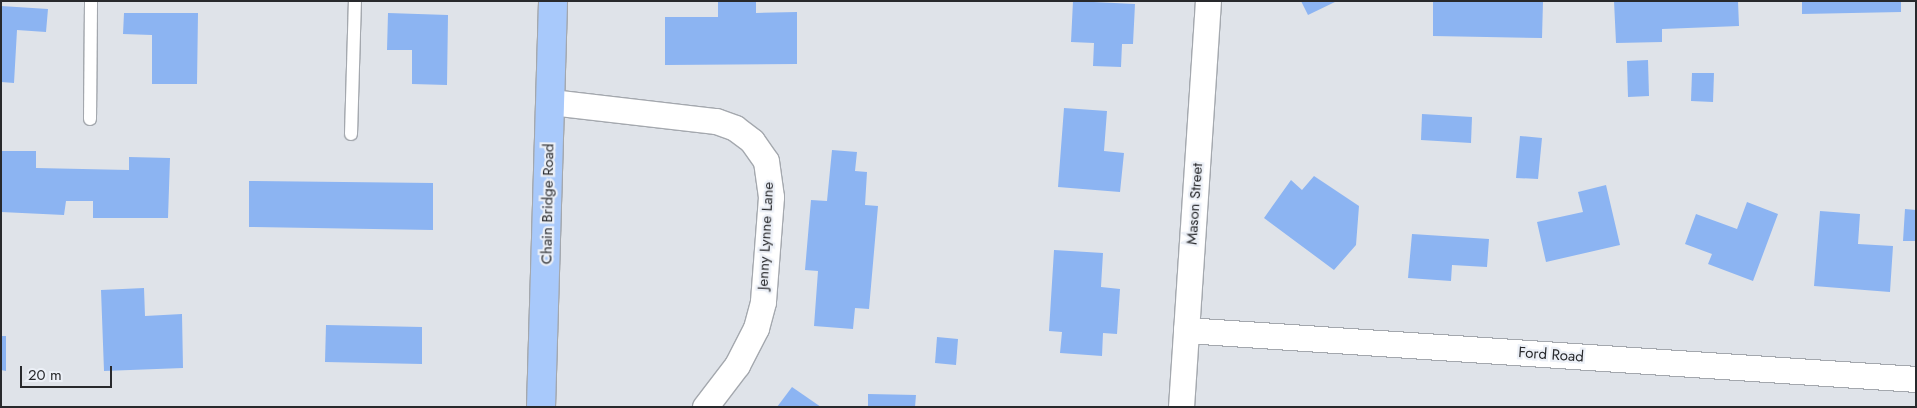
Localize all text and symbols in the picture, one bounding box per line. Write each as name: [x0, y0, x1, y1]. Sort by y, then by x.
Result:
street label: Chain Bridge Road: [538, 143, 558, 265]
street label: Mason Street: [1183, 163, 1207, 245]
street label: Jenny Lynne Lane: [754, 181, 778, 291]
street label: Ford Road: [1518, 344, 1584, 366]
scale bar: [22, 356, 115, 388]
text: 20 m: [28, 364, 62, 386]

